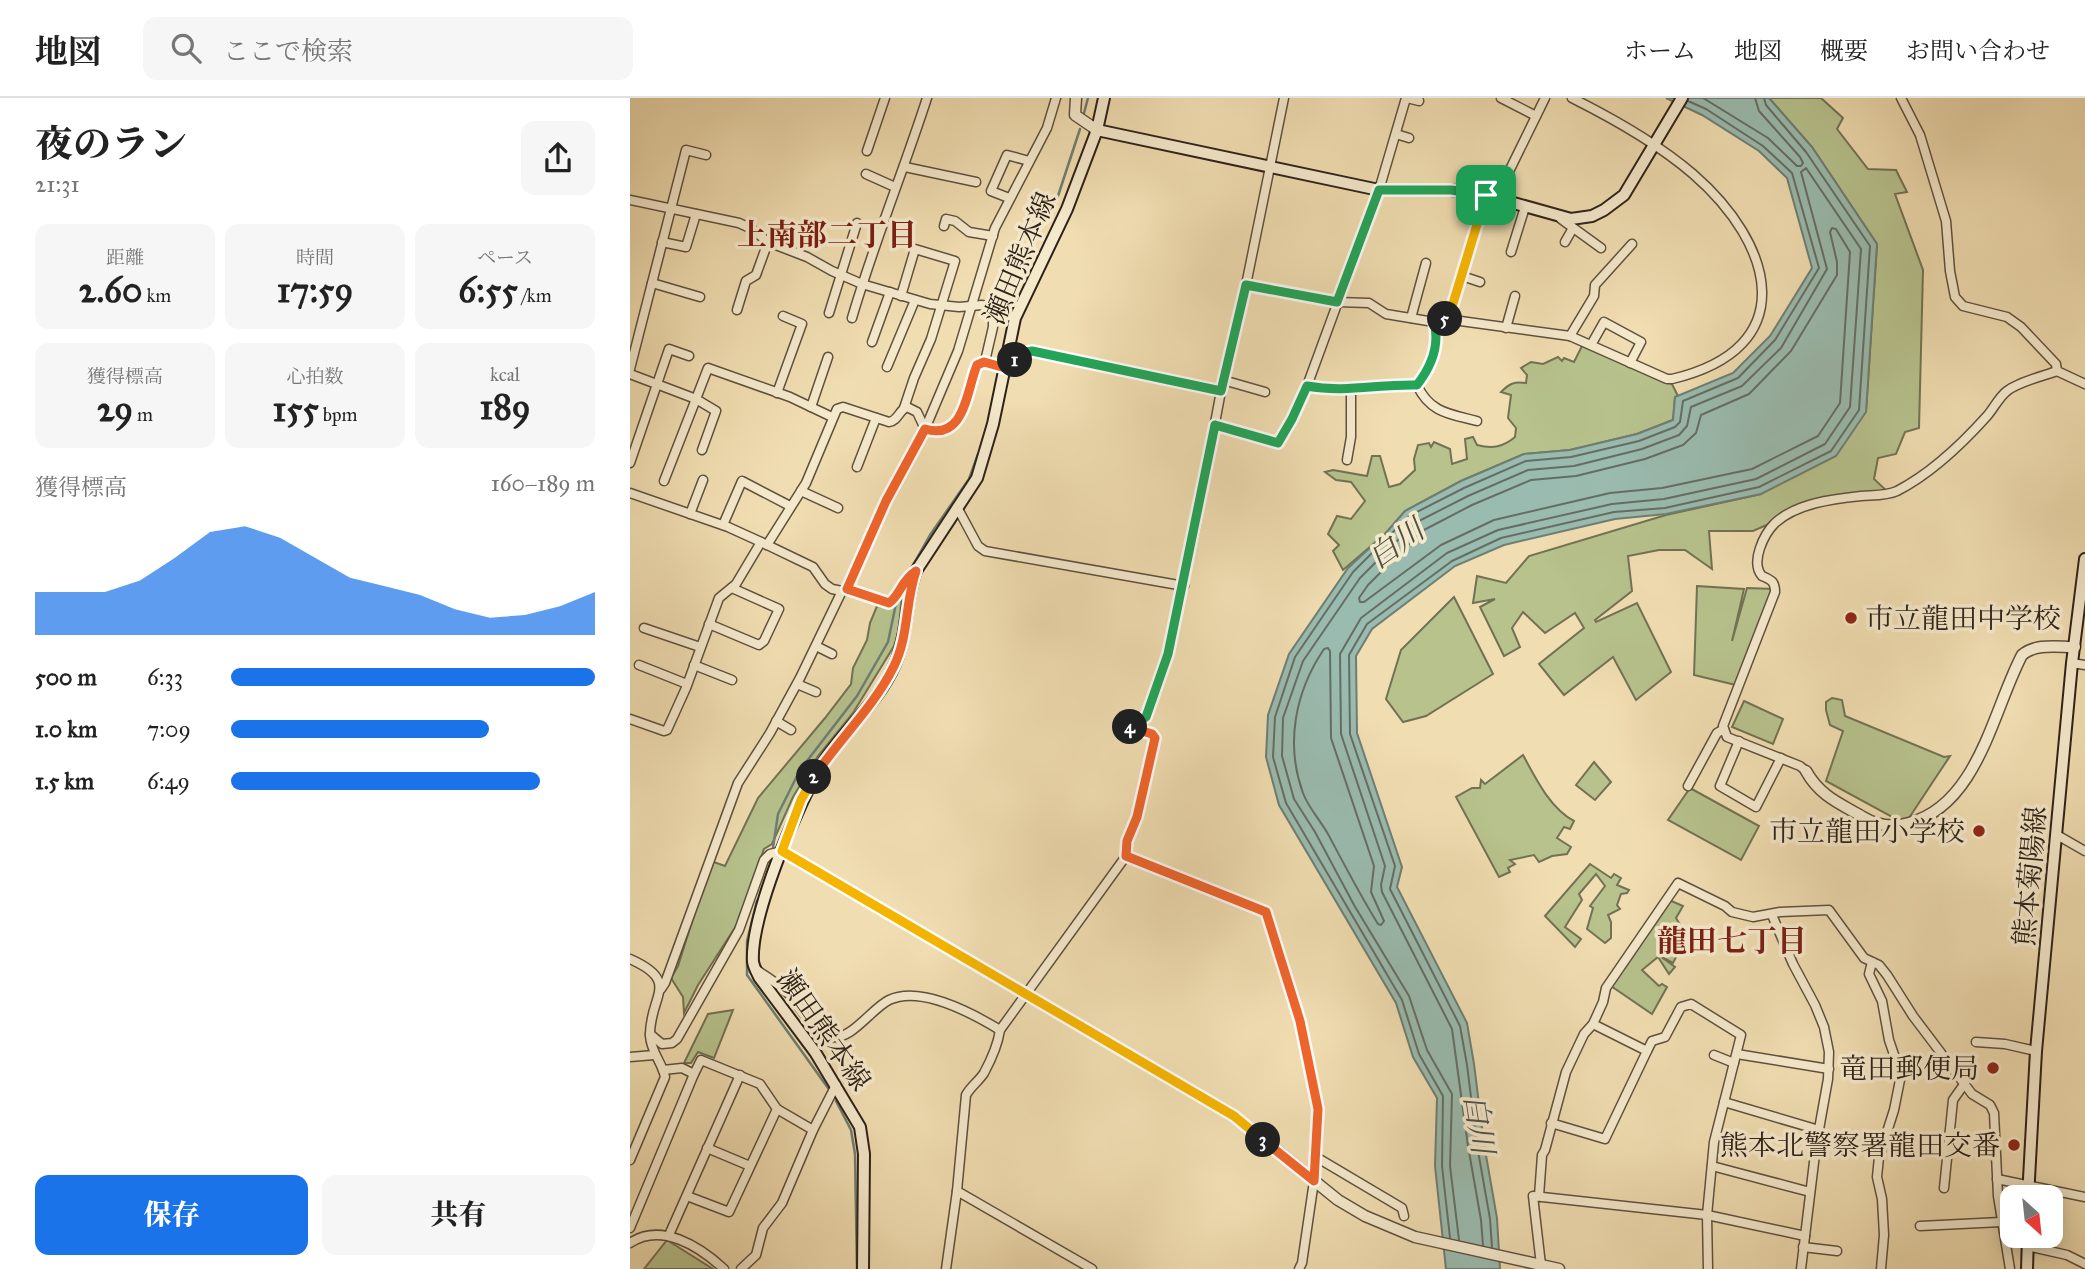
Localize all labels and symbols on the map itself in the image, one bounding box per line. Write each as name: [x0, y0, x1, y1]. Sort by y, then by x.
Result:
pin: [1456, 165, 1516, 225]
street label: 瀬田熊本線: [977, 187, 1063, 329]
district label: 上南部二丁目: [737, 217, 917, 253]
pin: 5: [1428, 302, 1462, 336]
pin: 1: [998, 342, 1032, 378]
water label: 白川: [1361, 510, 1433, 576]
place label: 市立龍田中学校: [1865, 601, 2061, 636]
marker: 市立龍田中学校: [1843, 610, 1859, 626]
pin: 4: [1112, 710, 1148, 744]
pin: 2: [796, 760, 832, 794]
street label: 熊本菊陽線: [2006, 805, 2054, 947]
place label: 市立龍田小学校: [1769, 814, 1965, 849]
marker: 市立龍田小学校: [1971, 823, 1987, 839]
district label: 龍田七丁目: [1657, 923, 1807, 959]
street label: 瀬田熊本線: [770, 963, 878, 1097]
place label: 竜田郵便局: [1839, 1051, 1979, 1086]
marker: 竜田郵便局: [1985, 1060, 2001, 1076]
water label: 白川: [1457, 1092, 1502, 1159]
pin: 3: [1246, 1122, 1280, 1158]
place label: 熊本北警察署龍田交番: [1720, 1128, 2000, 1163]
marker: 熊本北警察署龍田交番: [2006, 1137, 2022, 1153]
north arrow: [2000, 1185, 2063, 1248]

